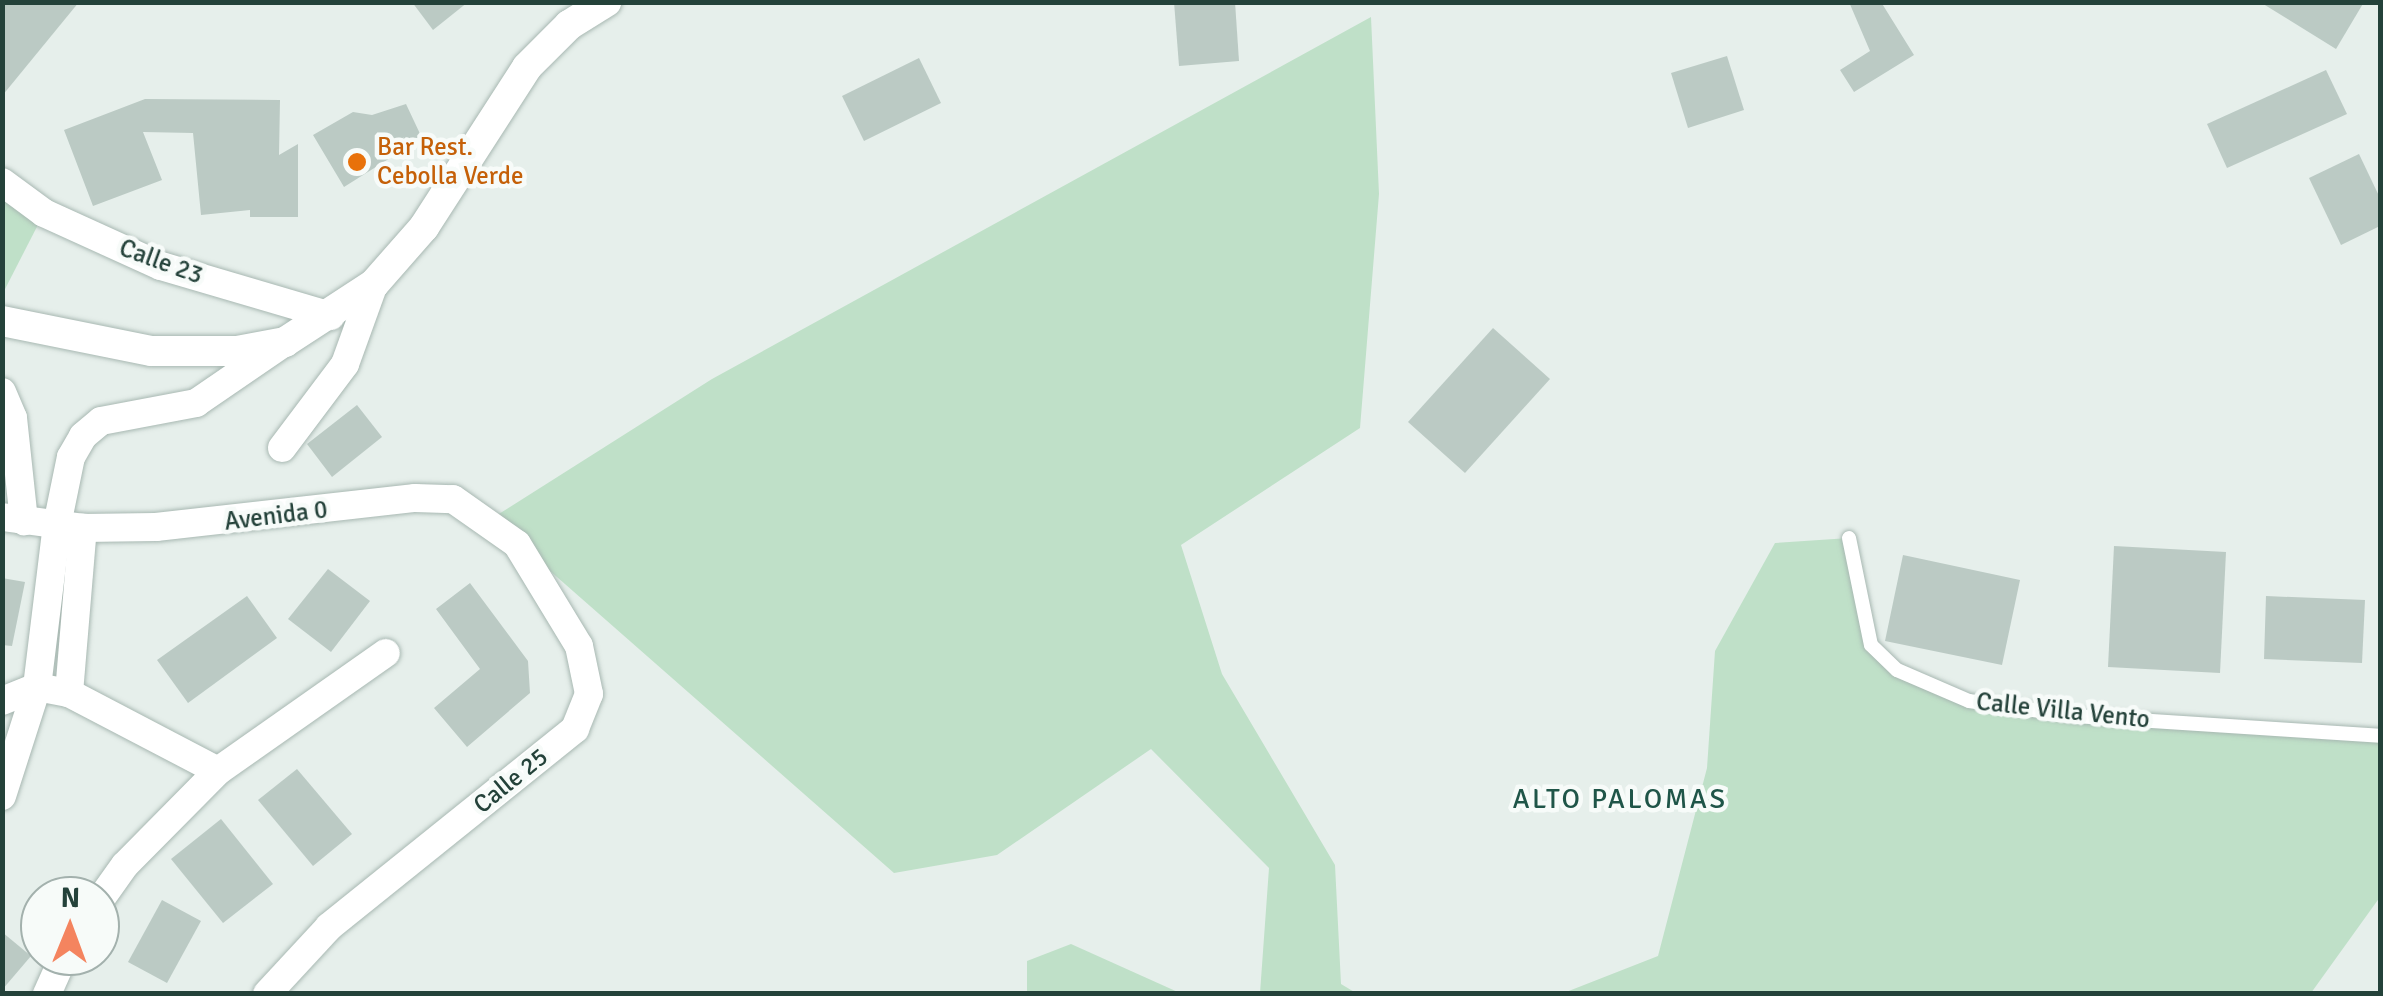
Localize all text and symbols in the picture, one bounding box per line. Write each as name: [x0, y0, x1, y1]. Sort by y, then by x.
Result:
place label: Bar Rest. Cebolla Verde: [377, 133, 524, 192]
marker: Bar Rest. Cebolla Verde: [346, 151, 368, 173]
street label: Calle 23: [115, 233, 207, 291]
street label: Avenida 0: [223, 495, 329, 537]
street label: Calle Villa Vento: [1975, 687, 2151, 735]
street label: Calle 25: [468, 742, 554, 820]
district label: ALTO PALOMAS: [1512, 782, 1728, 816]
north arrow: [20, 876, 120, 976]
text: N: [60, 881, 81, 915]

